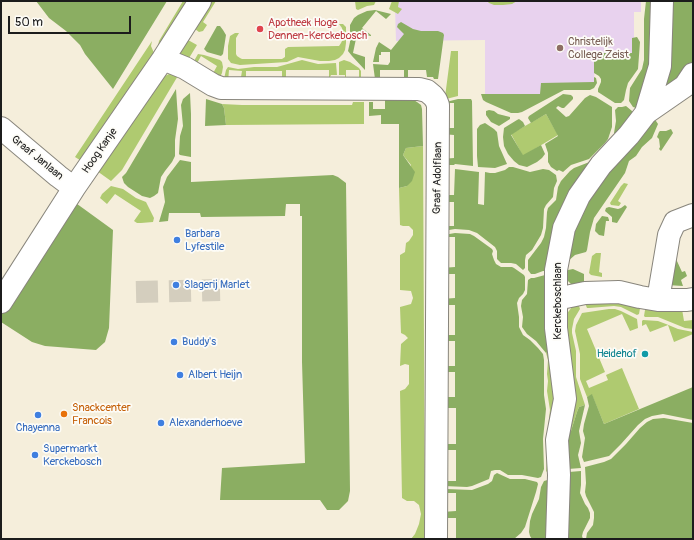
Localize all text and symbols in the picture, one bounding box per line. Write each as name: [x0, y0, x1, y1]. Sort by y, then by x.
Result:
scale bar: [10, 8, 133, 34]
text: 50 m: [15, 15, 43, 30]
place label: Apotheek Hoge Dennen-Kerckebosch: [268, 16, 367, 42]
marker: Apotheek Hoge Dennen-Kerckebosch: [255, 24, 265, 34]
place label: Christelijk College Zeist: [568, 35, 629, 61]
marker: Christelijk College Zeist: [555, 43, 565, 53]
street label: Hoog Kanje: [80, 126, 120, 176]
street label: Graaf Janlaan: [8, 133, 66, 183]
street label: Graaf Adolflaan: [431, 142, 445, 214]
place label: Barbara Lyfestile: [185, 227, 224, 253]
marker: Barbara Lyfestile: [172, 235, 182, 245]
street label: Kerckeboschlaan: [551, 262, 565, 340]
place label: Slagerij Marlet: [184, 278, 250, 292]
marker: Slagerij Marlet: [171, 280, 181, 290]
place label: Buddy's: [182, 335, 216, 349]
marker: Buddy's: [169, 337, 179, 347]
place label: Heidehof: [597, 347, 637, 361]
marker: Heidehof: [640, 349, 650, 359]
place label: Albert Heijn: [188, 368, 242, 382]
marker: Albert Heijn: [175, 370, 185, 380]
place label: Snackcenter Francois: [72, 401, 131, 427]
marker: Snackcenter Francois: [59, 409, 69, 419]
marker: Chayenna: [33, 410, 43, 420]
place label: Alexanderhoeve: [169, 416, 242, 430]
marker: Alexanderhoeve: [156, 418, 166, 428]
place label: Chayenna: [16, 421, 60, 435]
place label: Supermarkt Kerckebosch: [43, 442, 102, 468]
marker: Supermarkt Kerckebosch: [30, 450, 40, 460]

